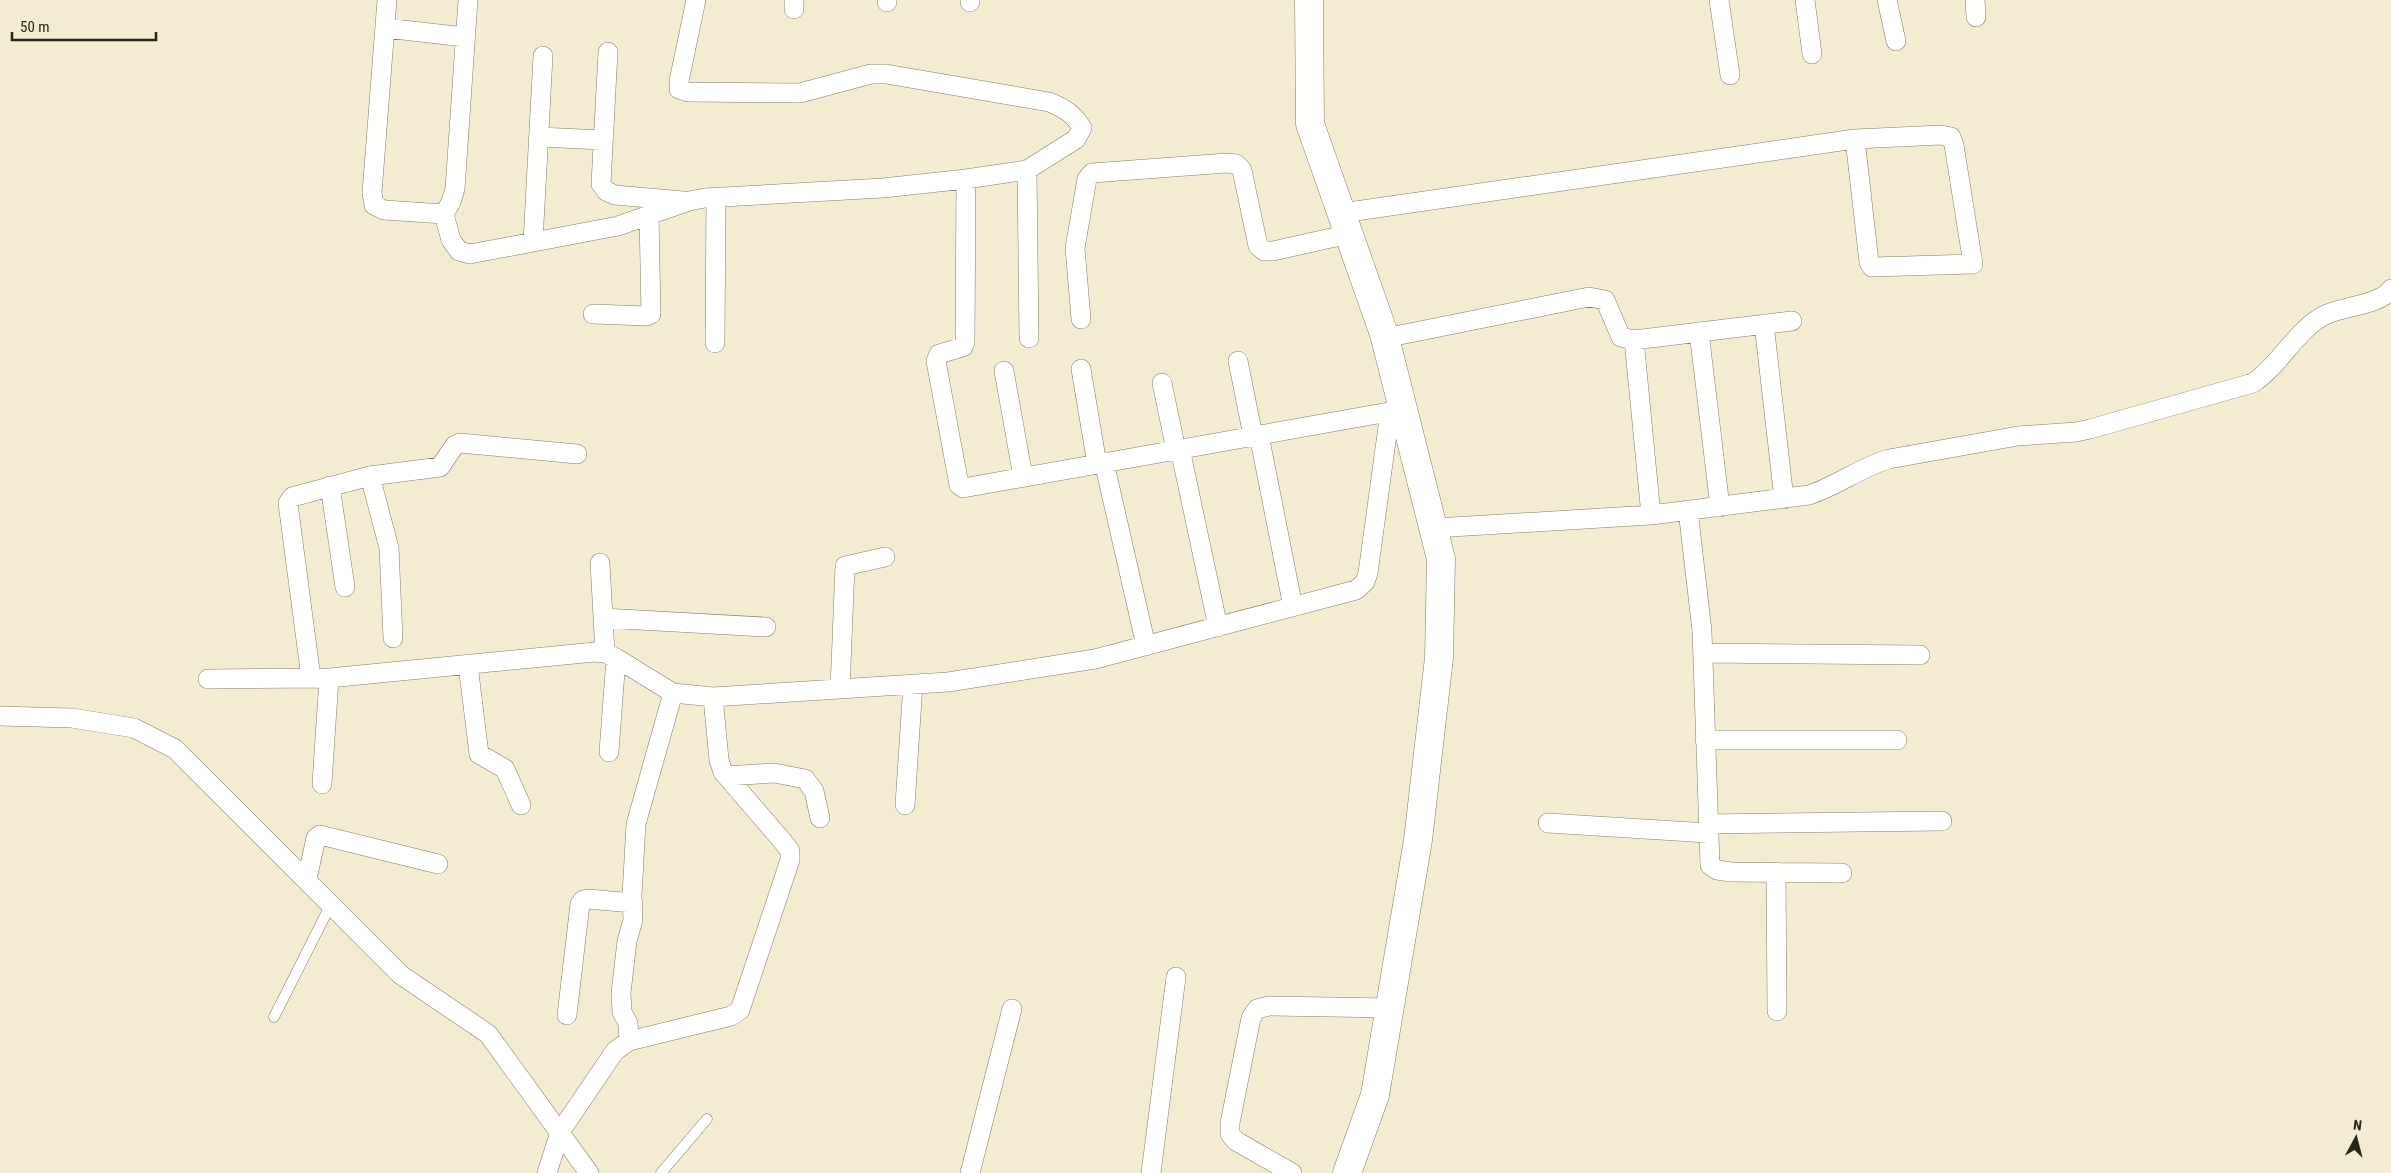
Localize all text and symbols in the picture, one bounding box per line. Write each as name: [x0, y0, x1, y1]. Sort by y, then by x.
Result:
scale bar: [12, 10, 156, 42]
text: 50 m: [20, 18, 50, 36]
north arrow: [2331, 1113, 2381, 1163]
text: N: [2352, 1117, 2363, 1134]

